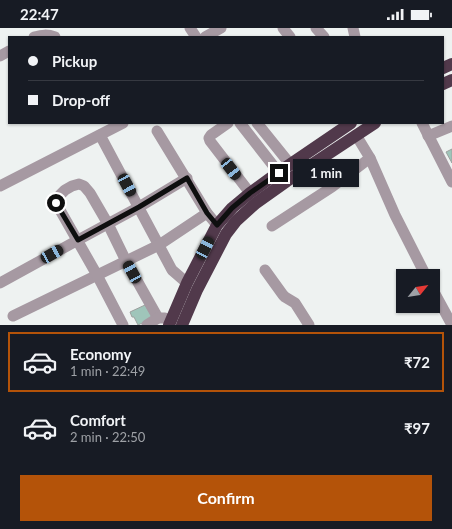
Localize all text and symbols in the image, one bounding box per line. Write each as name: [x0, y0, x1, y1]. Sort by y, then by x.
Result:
text: 22:47: [20, 5, 59, 23]
text: Pickup: [52, 52, 97, 70]
text: Drop-off: [52, 91, 110, 109]
car: [219, 156, 243, 182]
callout: 1 min: [293, 159, 359, 187]
route end: [270, 164, 288, 182]
text: 1 min: [310, 165, 342, 181]
car: [116, 172, 138, 198]
route start: [47, 194, 65, 212]
car: [194, 235, 216, 261]
car: [39, 243, 65, 265]
car: [121, 259, 143, 285]
north arrow: [396, 269, 440, 313]
map controls: [396, 269, 440, 313]
icon: car: [22, 344, 58, 380]
text: Economy: [70, 345, 131, 363]
text: ₹72: [404, 353, 430, 371]
text: 1 min · 22:49: [70, 363, 145, 379]
icon: car: [22, 410, 58, 446]
text: Comfort: [70, 411, 126, 429]
text: ₹97: [404, 419, 430, 437]
text: 2 min · 22:50: [70, 429, 145, 445]
button: Confirm: [20, 475, 432, 521]

